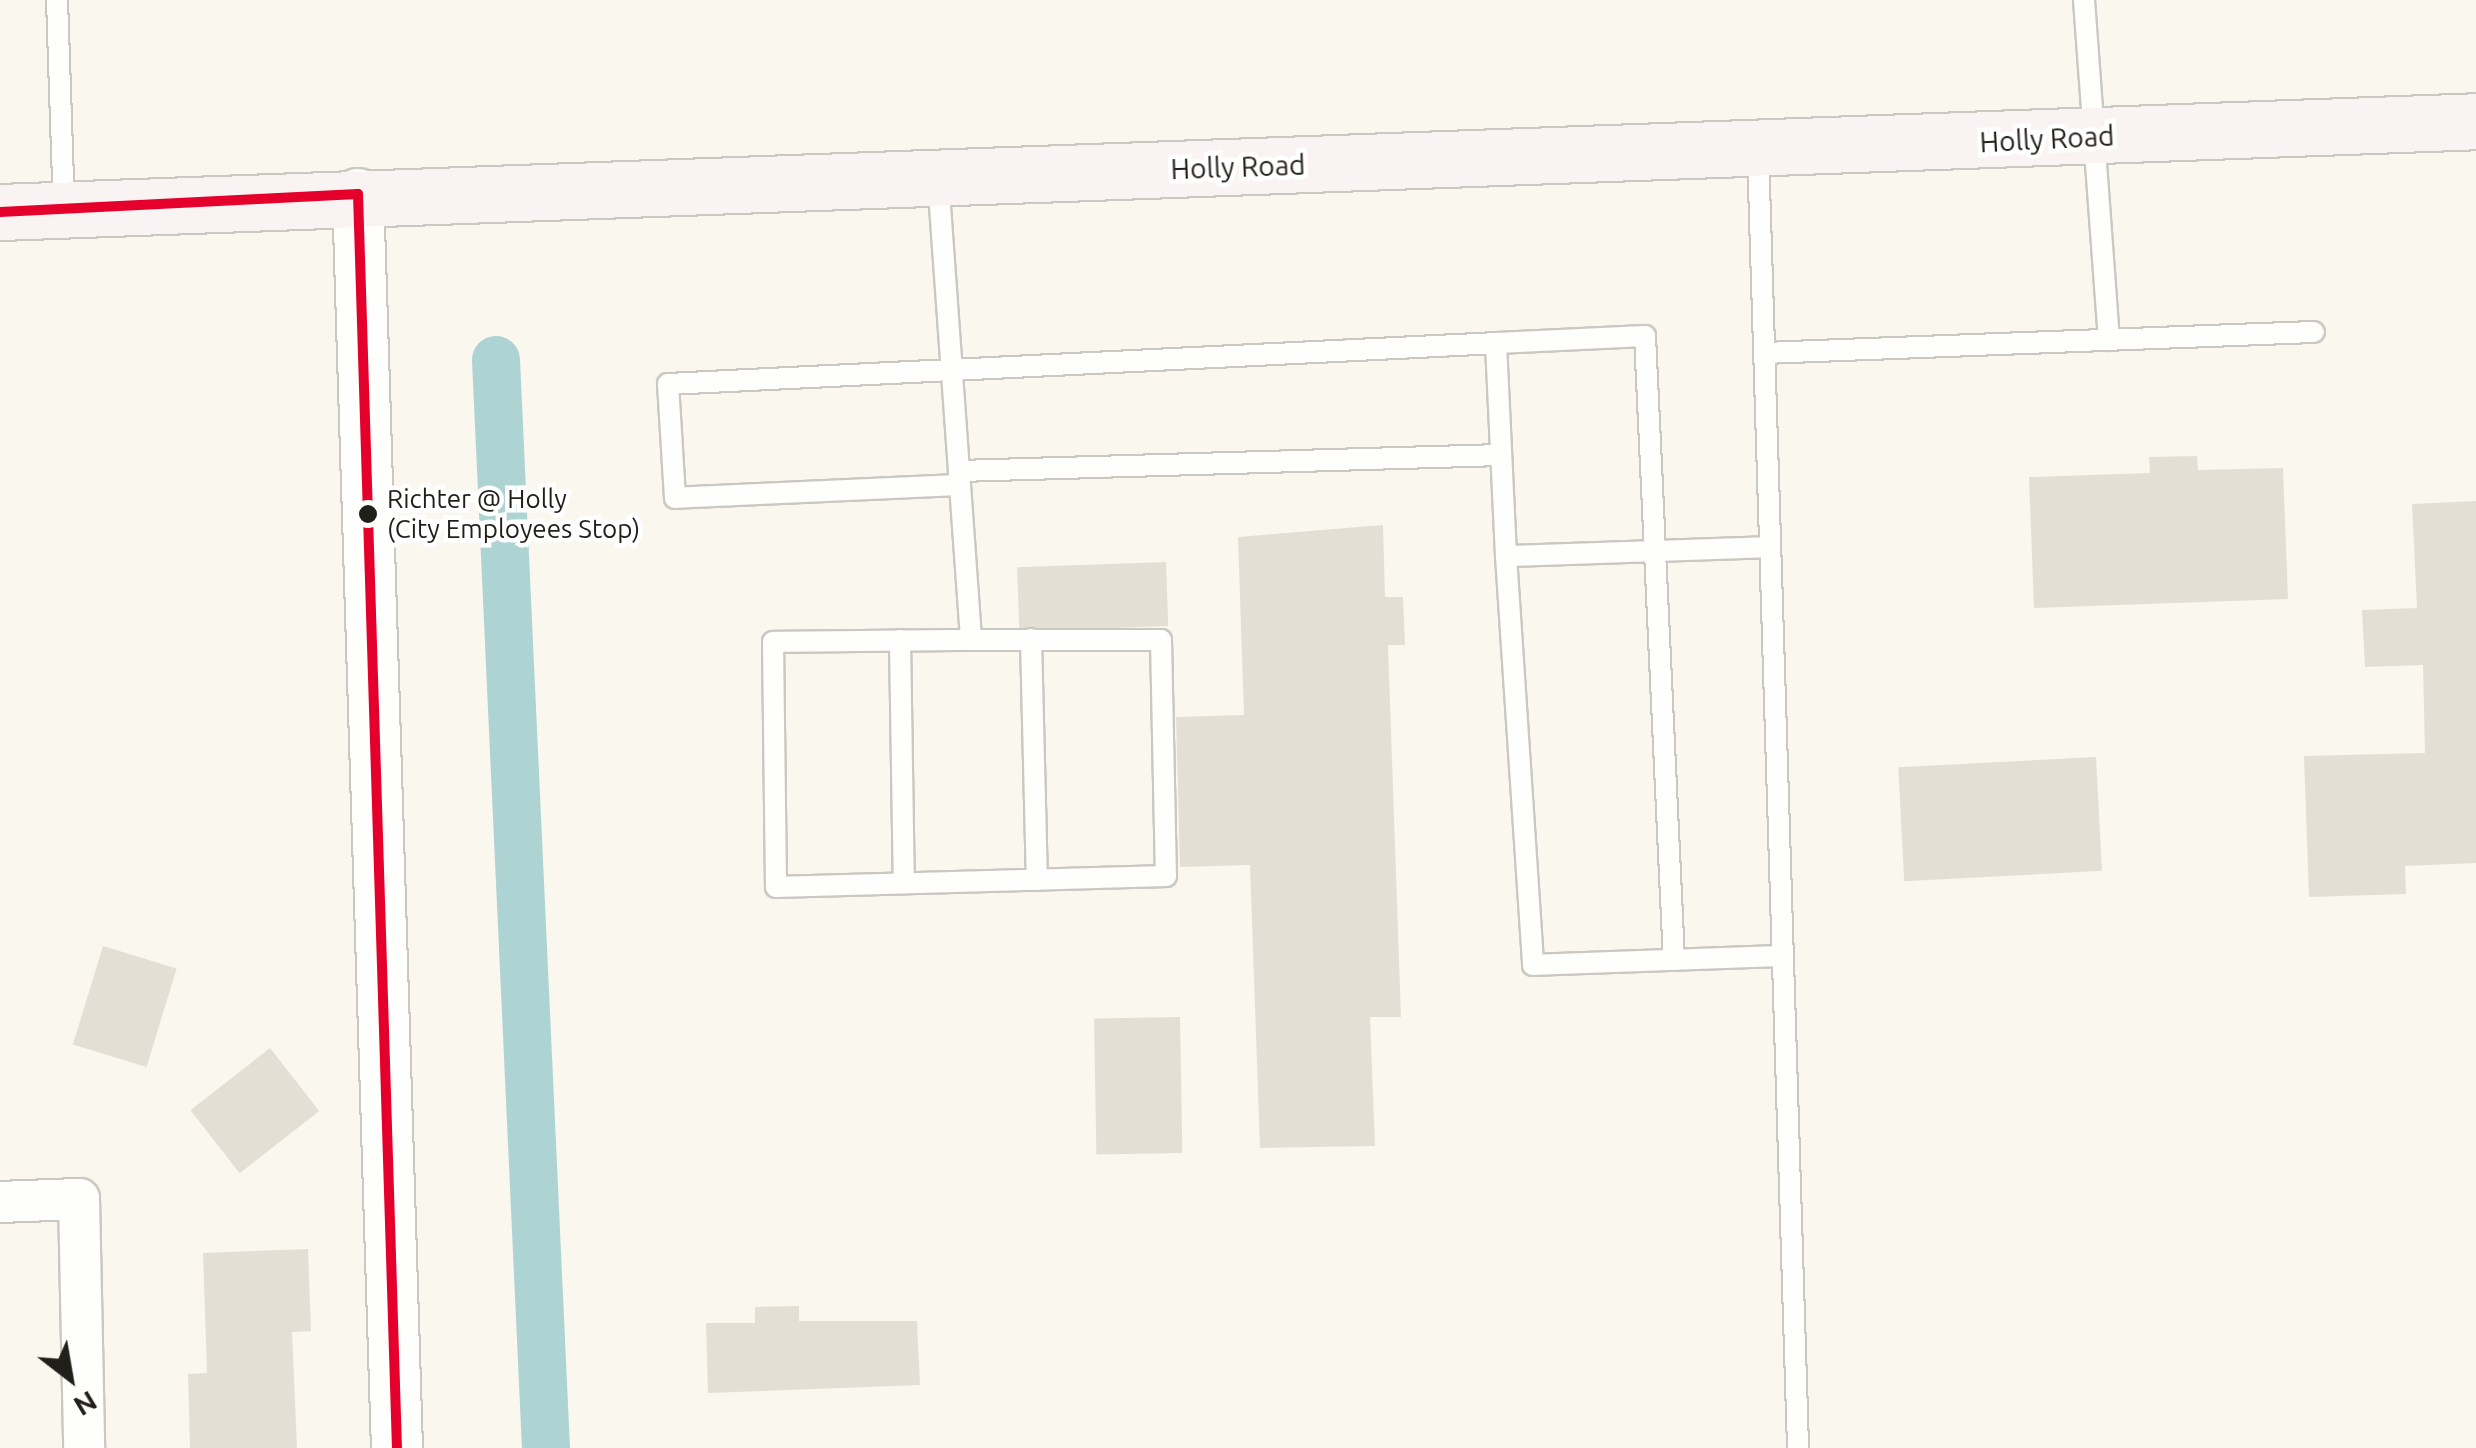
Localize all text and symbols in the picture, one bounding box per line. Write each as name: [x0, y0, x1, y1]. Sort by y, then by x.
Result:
street label: Holly Road: [1979, 119, 2115, 159]
street label: Holly Road: [1170, 148, 1306, 186]
place label: Richter @ Holly (City Employees Stop): [387, 483, 640, 544]
marker: Richter @ Holly (City Employees Stop): [358, 504, 378, 524]
north arrow: [20, 1328, 120, 1428]
text: N: [69, 1385, 103, 1423]

